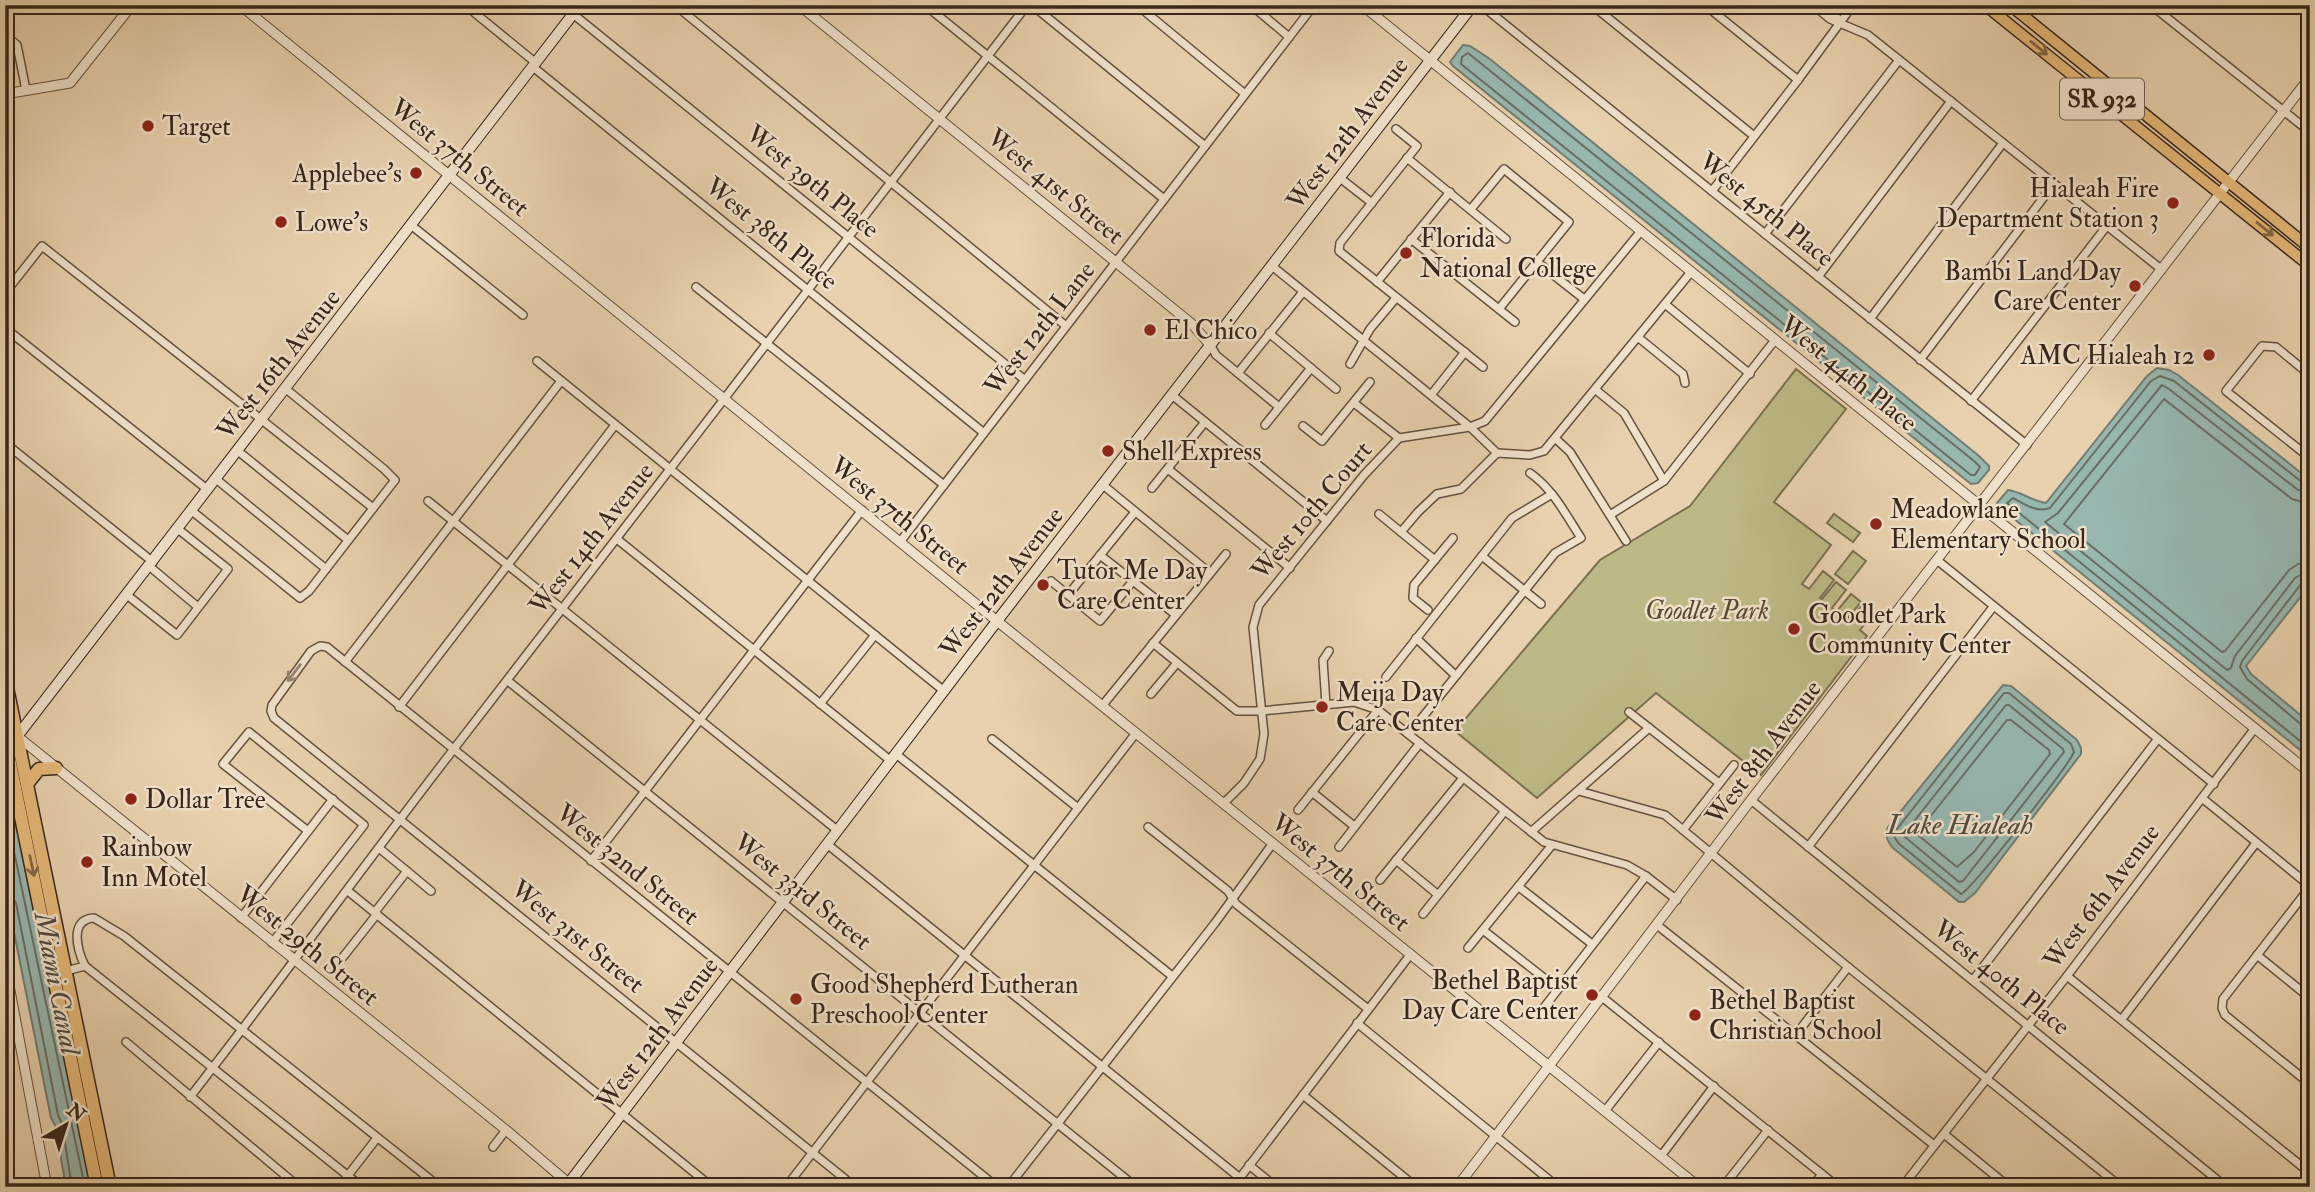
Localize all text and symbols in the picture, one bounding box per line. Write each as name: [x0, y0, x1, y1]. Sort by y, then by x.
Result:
one-way arrow: [2029, 40, 2047, 56]
street label: West 12th Avenue: [1279, 51, 1416, 217]
road number: SR 932: [2060, 78, 2144, 119]
street label: West 37th Street: [382, 91, 535, 224]
place label: Target: [162, 111, 231, 143]
marker: Target: [140, 118, 156, 134]
street label: West 39th Place: [738, 118, 886, 245]
street label: West 41st Street: [980, 121, 1130, 252]
street label: West 45th Place: [1692, 145, 1841, 274]
place label: Applebee's: [291, 158, 402, 191]
marker: Applebee's: [408, 165, 424, 181]
street label: West 38th Place: [698, 170, 844, 297]
place label: Hialeah Fire Department Station 3: [1937, 173, 2159, 236]
marker: Hialeah Fire Department Station 3: [2165, 195, 2181, 211]
place label: Lowe's: [295, 207, 368, 239]
marker: Lowe's: [273, 214, 289, 230]
one-way arrow: [2255, 222, 2273, 237]
place label: Florida National College: [1420, 223, 1597, 285]
marker: Florida National College: [1398, 245, 1414, 261]
street label: West 12th Lane: [977, 255, 1102, 403]
place label: Bambi Land Day Care Center: [1944, 256, 2122, 318]
marker: Bambi Land Day Care Center: [2127, 278, 2143, 294]
street label: West 16th Avenue: [209, 283, 348, 447]
street label: West 44th Place: [1773, 308, 1924, 439]
place label: El Chico: [1164, 315, 1257, 347]
marker: El Chico: [1142, 322, 1158, 338]
place label: AMC Hialeah 12: [2019, 340, 2195, 372]
marker: AMC Hialeah 12: [2201, 347, 2217, 363]
street label: West 10th Court: [1244, 435, 1379, 587]
place label: Shell Express: [1122, 436, 1261, 469]
marker: Shell Express: [1100, 443, 1116, 459]
street label: West 37th Street: [822, 449, 975, 582]
street label: West 14th Avenue: [522, 456, 661, 622]
place label: Meadowlane Elementary School: [1890, 494, 2087, 556]
street label: West 12th Avenue: [932, 501, 1071, 665]
marker: Meadowlane Elementary School: [1868, 516, 1884, 532]
place label: Tutor Me Day Care Center: [1057, 555, 1208, 617]
marker: Tutor Me Day Care Center: [1035, 577, 1051, 593]
park label: Goodlet Park: [1645, 595, 1769, 627]
place label: Goodlet Park Community Center: [1808, 599, 2011, 661]
marker: Goodlet Park Community Center: [1786, 621, 1802, 637]
one-way arrow: [287, 664, 302, 682]
street label: West 8th Avenue: [1698, 674, 1829, 832]
place label: Meija Day Care Center: [1336, 677, 1464, 739]
marker: Meija Day Care Center: [1314, 699, 1330, 715]
place label: Dollar Tree: [145, 784, 266, 816]
marker: Dollar Tree: [123, 791, 139, 807]
street label: West 32nd Street: [548, 797, 706, 932]
street label: West 37th Street: [1263, 806, 1416, 939]
water label: Lake Hialeah: [1886, 808, 2033, 843]
street label: West 6th Avenue: [2036, 818, 2167, 976]
street label: West 33rd Street: [726, 826, 878, 957]
place label: Rainbow Inn Motel: [101, 832, 207, 894]
one-way arrow: [25, 854, 39, 877]
marker: Rainbow Inn Motel: [79, 854, 95, 870]
street label: West 31st Street: [503, 873, 651, 1000]
street label: West 29th Street: [229, 878, 385, 1013]
water label: Miami Canal: [25, 907, 88, 1060]
street label: West 40th Place: [1926, 912, 2076, 1043]
street label: West 12th Avenue: [589, 951, 726, 1117]
place label: Bethel Baptist Day Care Center: [1402, 965, 1578, 1027]
place label: Good Shepherd Lutheran Preschool Center: [810, 969, 1078, 1031]
place label: Bethel Baptist Christian School: [1709, 985, 1883, 1047]
marker: Bethel Baptist Day Care Center: [1584, 987, 1600, 1003]
marker: Good Shepherd Lutheran Preschool Center: [788, 991, 804, 1007]
marker: Bethel Baptist Christian School: [1687, 1007, 1703, 1023]
north arrow: [32, 1090, 102, 1160]
text: N: [61, 1097, 91, 1128]

